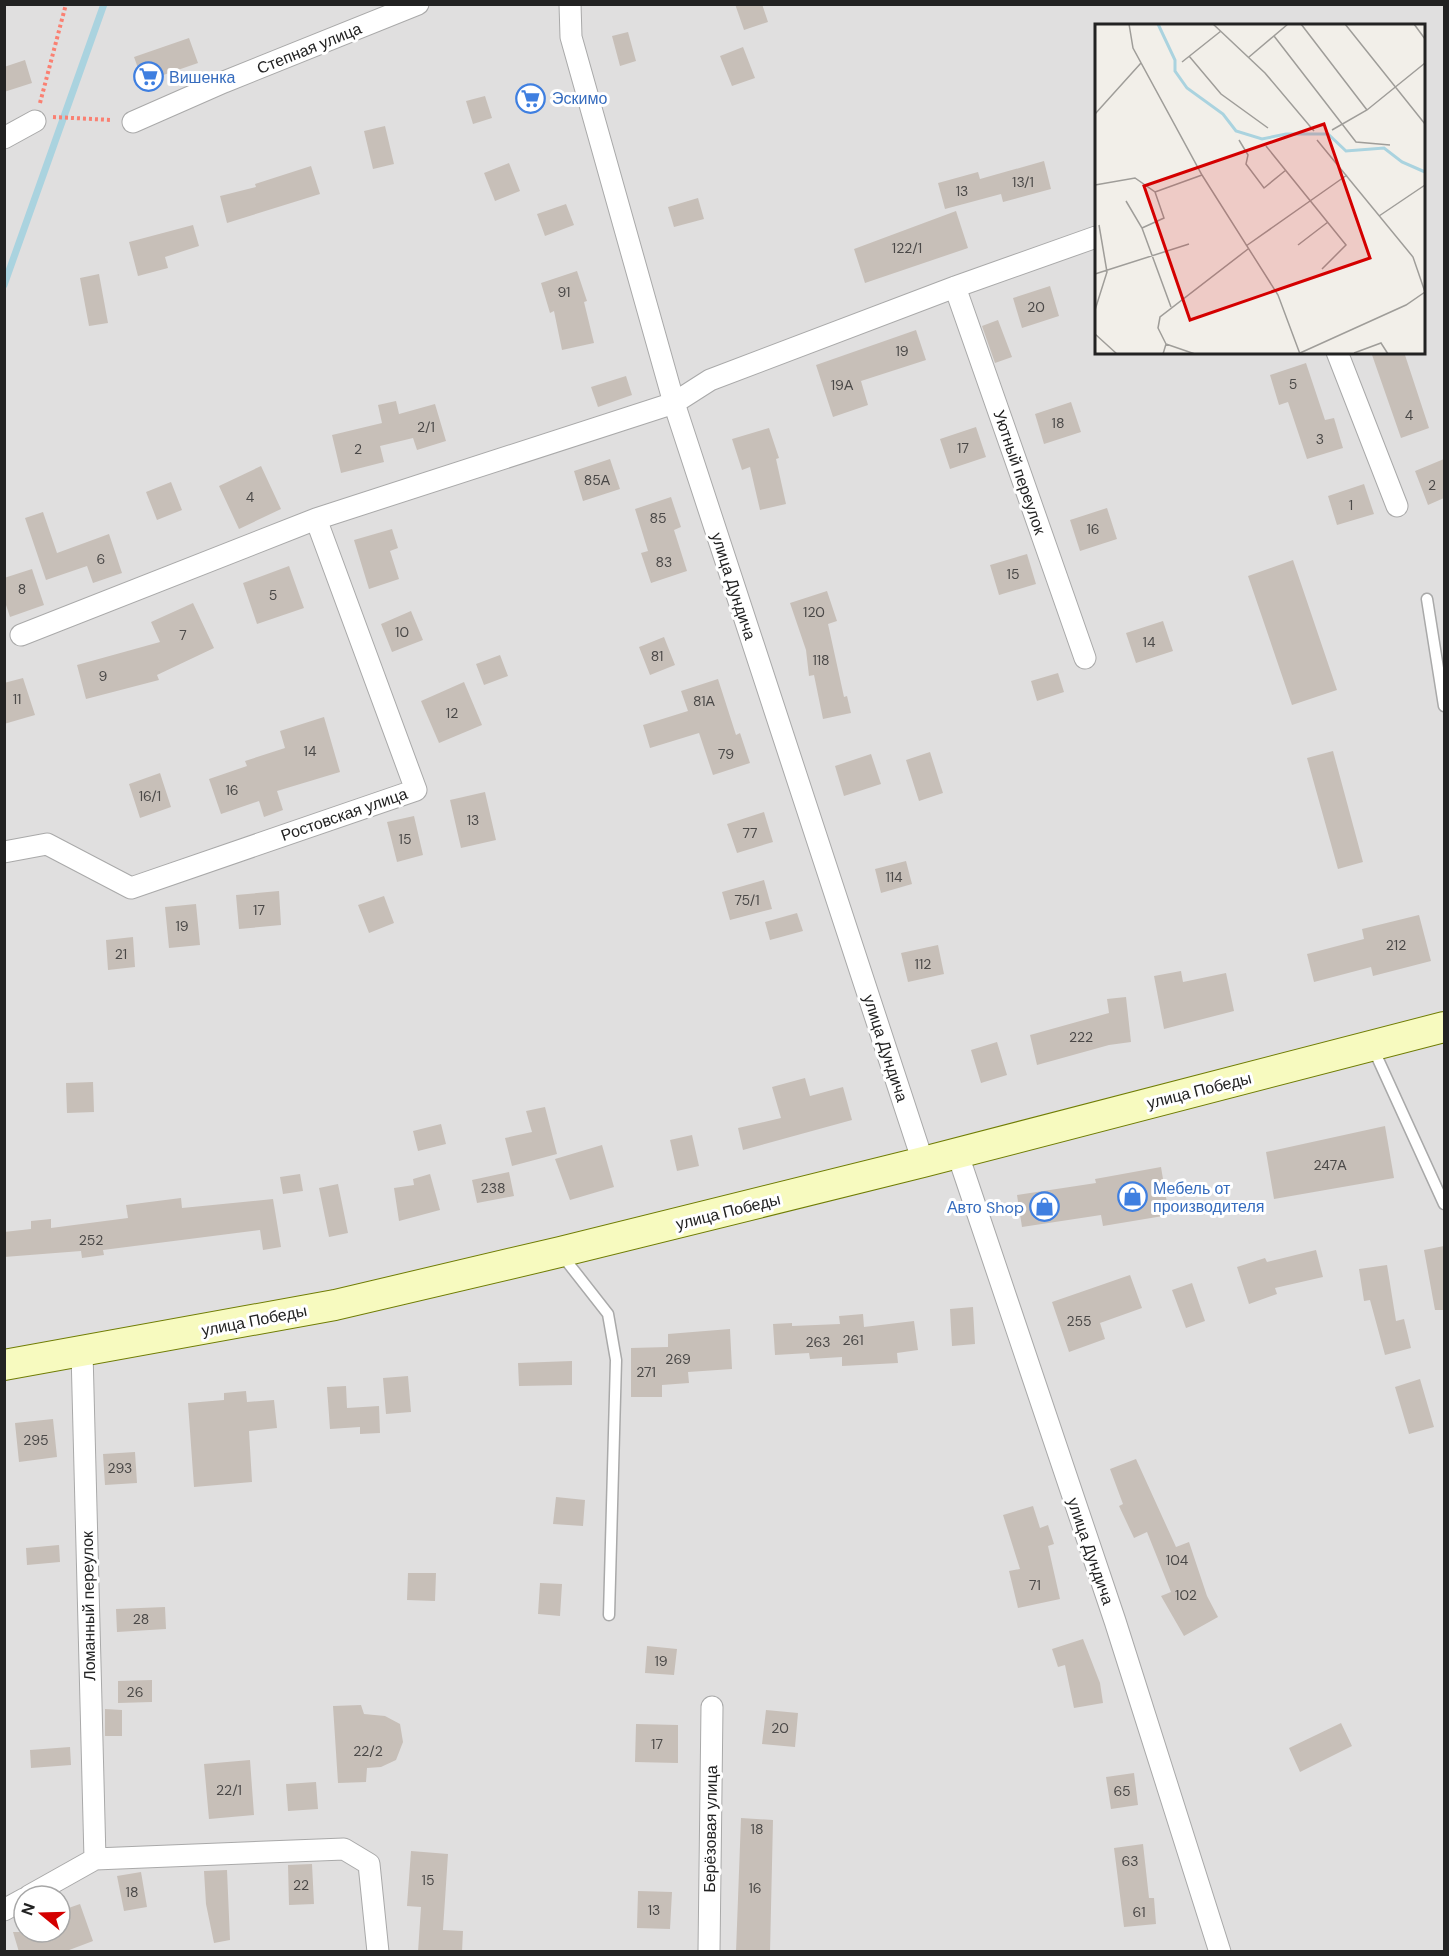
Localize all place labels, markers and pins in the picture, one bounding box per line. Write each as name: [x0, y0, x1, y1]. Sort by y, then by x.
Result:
supermarket icon: Вишенка: [132, 61, 164, 93]
place label: Вишенка: [169, 67, 236, 88]
supermarket icon: Эскимо: [515, 82, 547, 114]
place label: Эскимо: [552, 88, 607, 109]
place label: Мебель от производителя: [1153, 1178, 1264, 1217]
shop icon: Мебель от производителя: [1116, 1181, 1148, 1213]
shop icon: Авто Shop: [1029, 1191, 1061, 1223]
place label: Авто Shop: [947, 1197, 1024, 1218]

